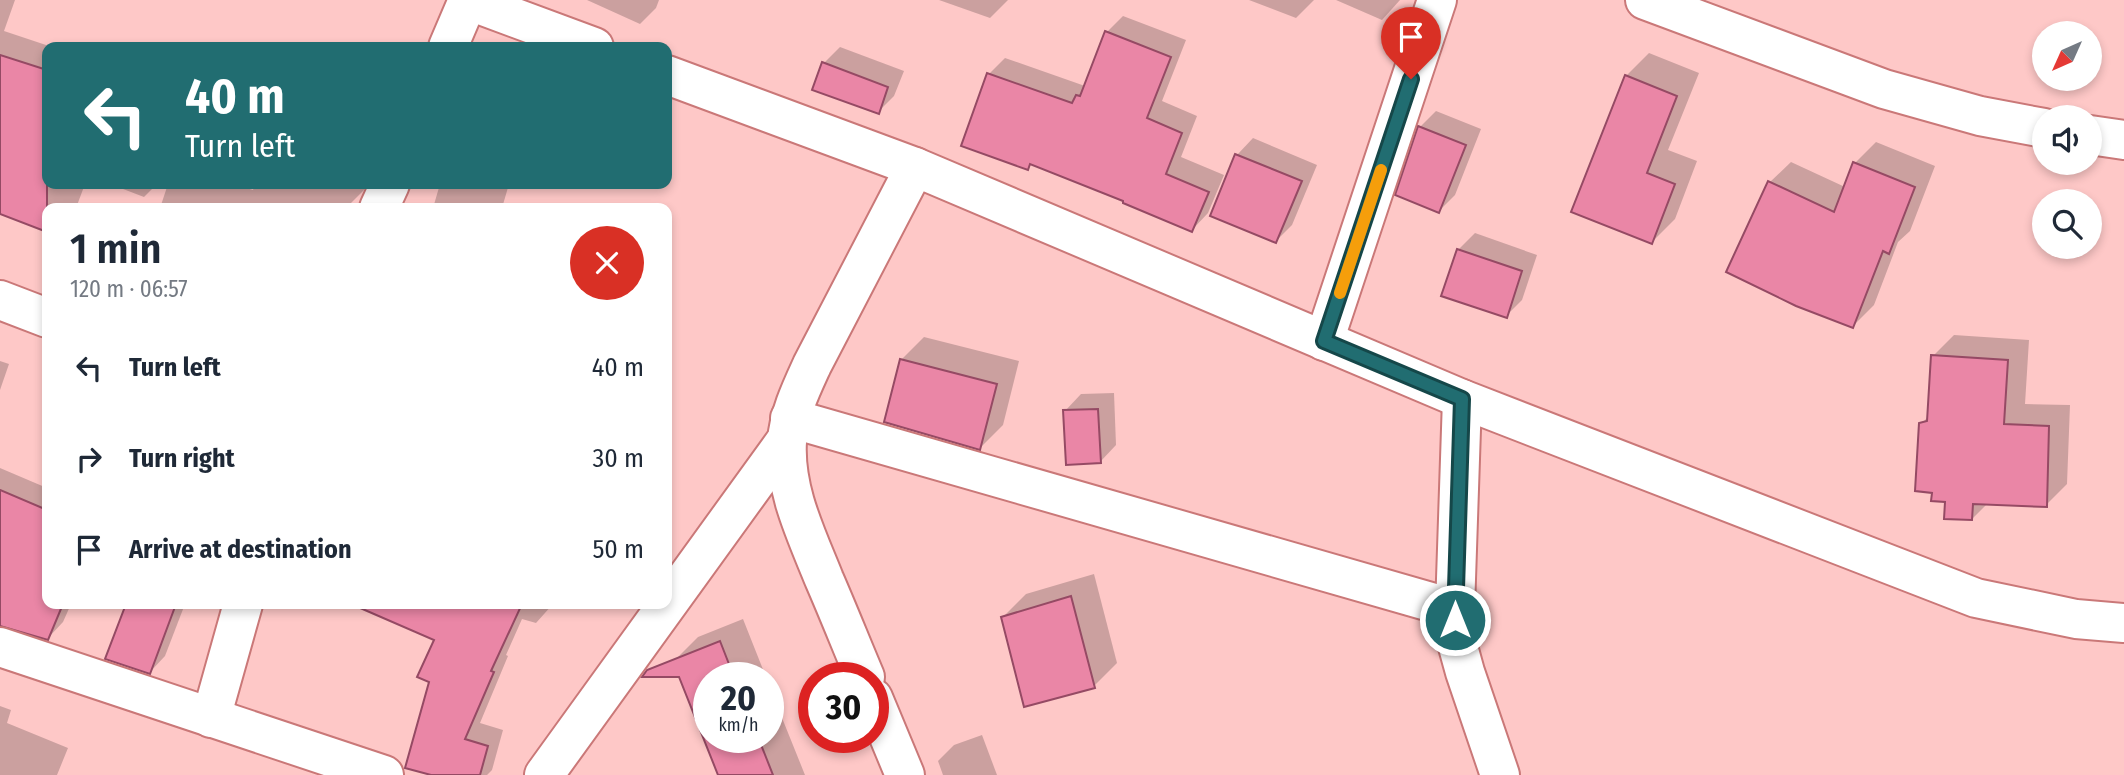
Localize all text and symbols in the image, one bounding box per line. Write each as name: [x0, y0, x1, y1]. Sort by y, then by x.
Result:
pin: [1381, 7, 1441, 79]
icon: arrive: [1392, 18, 1430, 56]
north arrow: [2032, 21, 2102, 91]
map controls: [2032, 21, 2102, 259]
text: 40 m: [185, 67, 285, 126]
icon: left: [70, 70, 161, 161]
button: sound: [2032, 105, 2102, 175]
text: Turn left: [185, 127, 295, 165]
button: search: [2032, 189, 2102, 259]
text: 1 min: [70, 224, 161, 274]
button: close: [570, 226, 644, 300]
text: 120 m · 06:57: [70, 275, 188, 303]
icon: left: [70, 349, 108, 387]
text: Turn left: [129, 352, 221, 383]
text: 40 m: [592, 352, 644, 383]
icon: right: [70, 440, 108, 478]
text: Turn right: [129, 443, 235, 474]
text: 30 m: [593, 443, 644, 474]
icon: arrive: [70, 531, 108, 569]
text: Arrive at destination: [129, 534, 352, 565]
text: 50 m: [592, 534, 644, 565]
position arrow: [1418, 583, 1492, 657]
speed limit sign: 30: [798, 662, 889, 753]
text: 20: [721, 677, 756, 719]
text: km/h: [718, 714, 759, 736]

